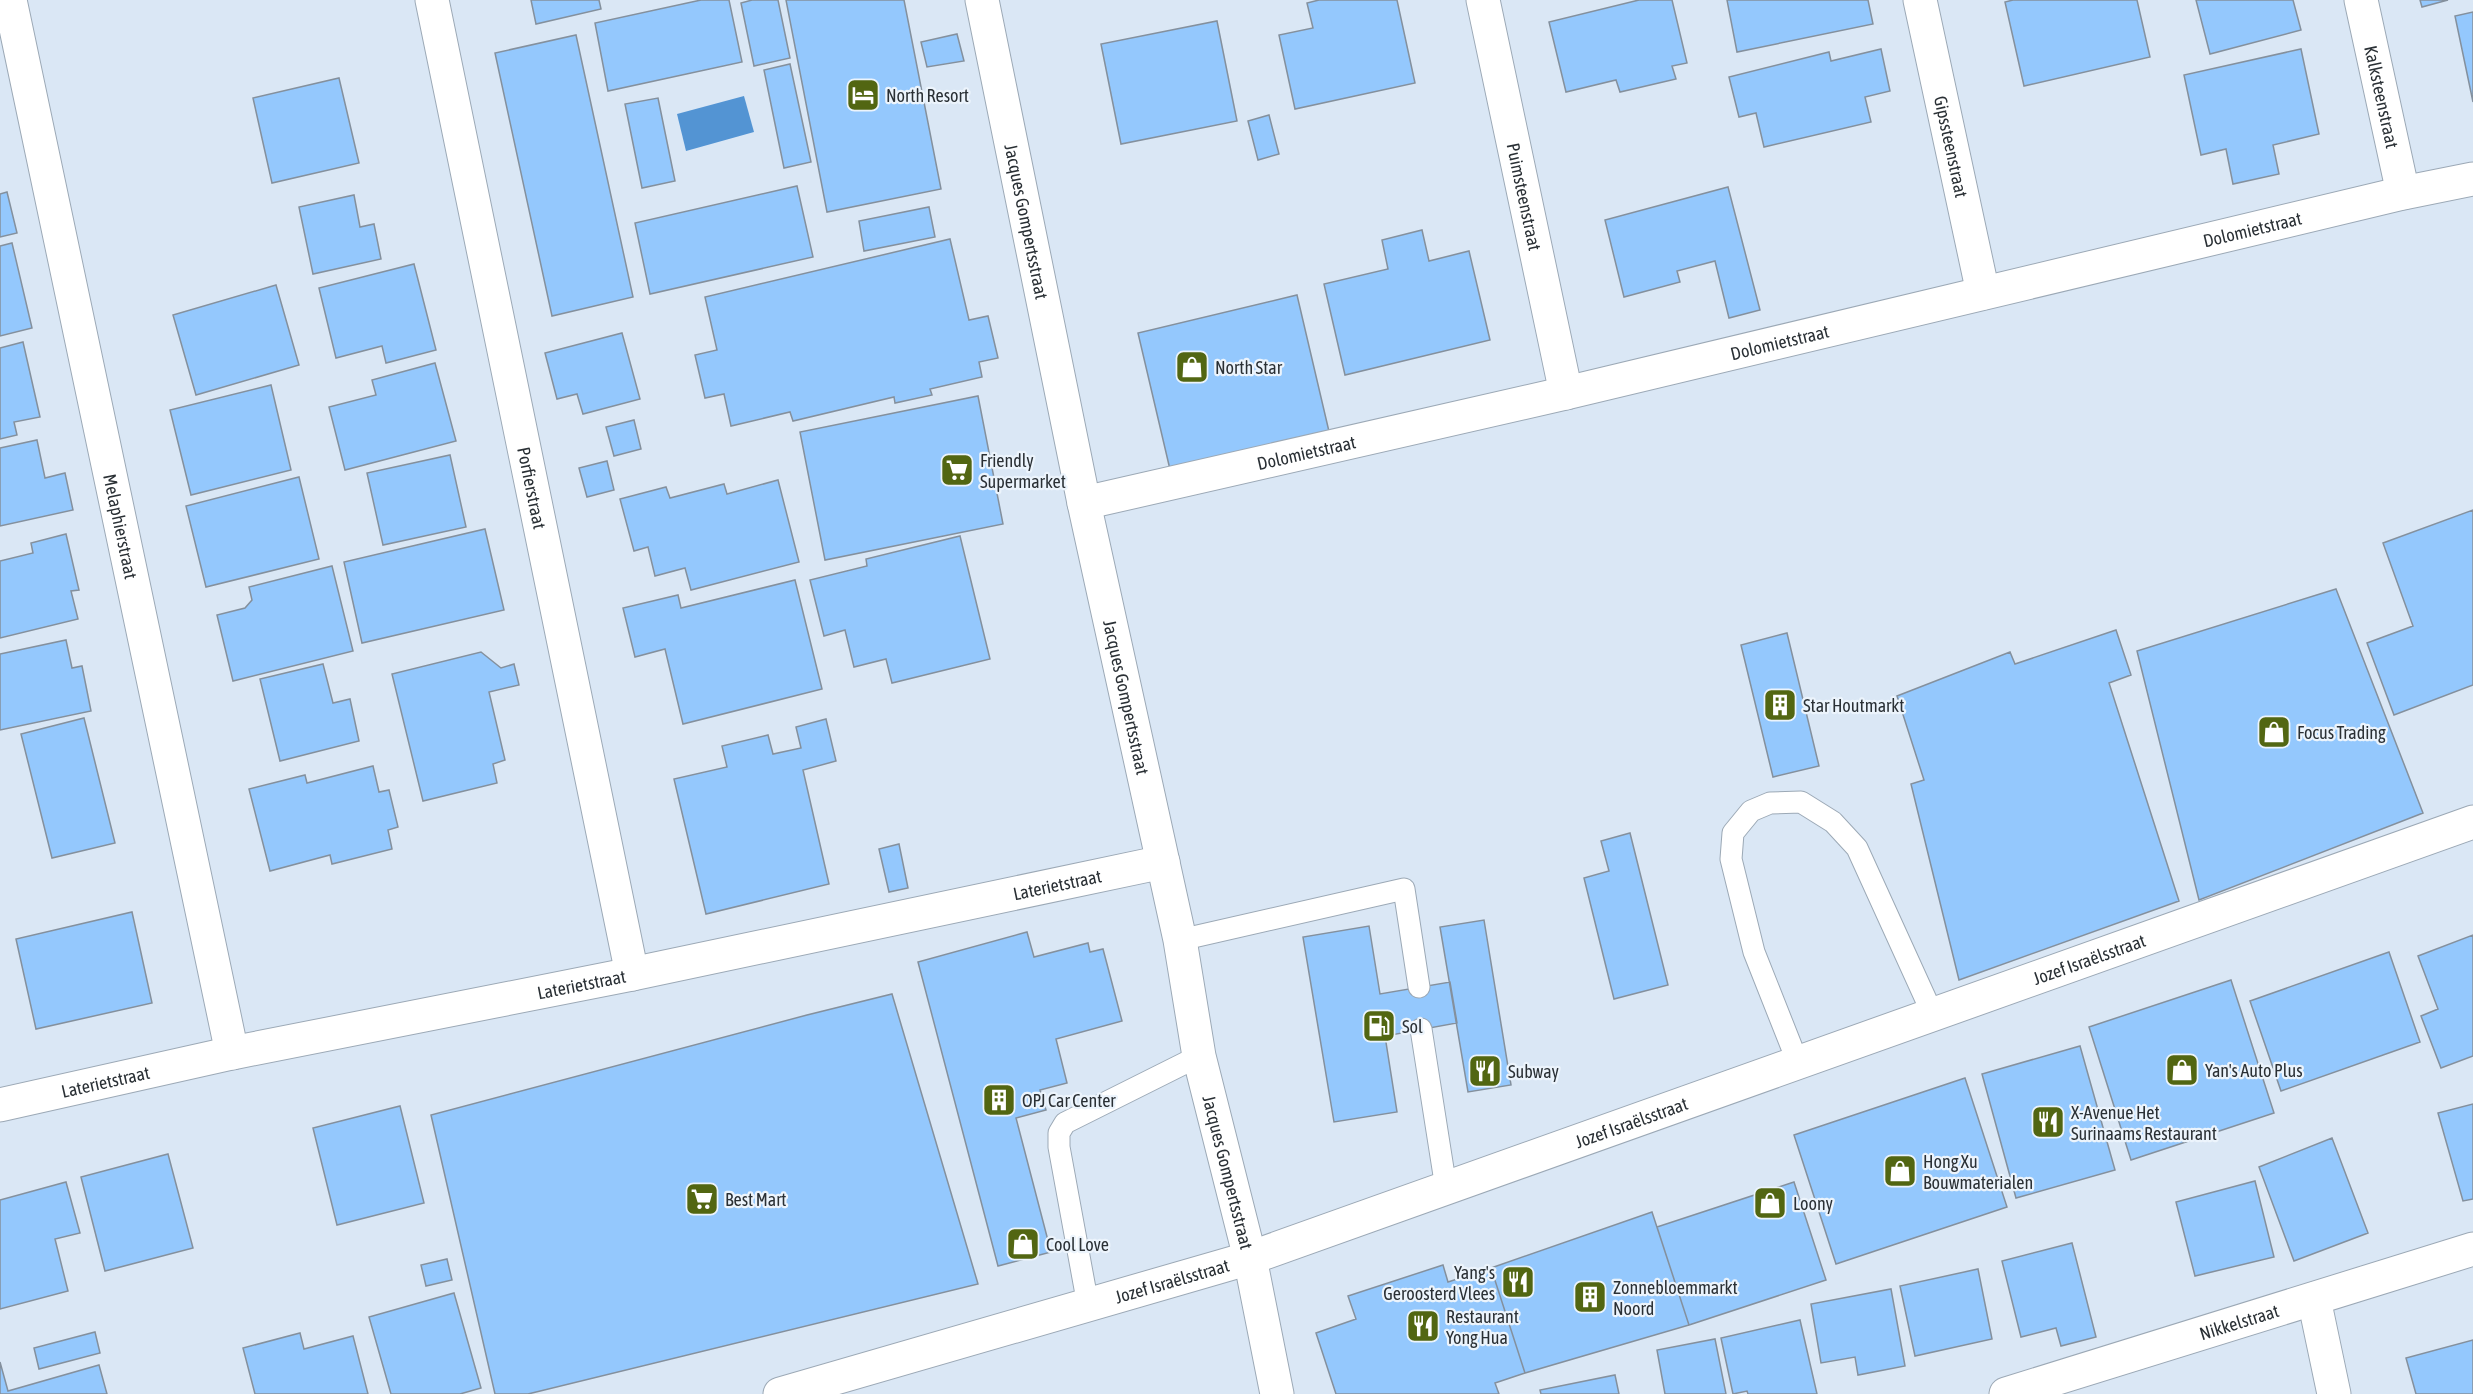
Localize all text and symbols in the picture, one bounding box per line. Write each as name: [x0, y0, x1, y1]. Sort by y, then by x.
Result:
street label: Kalksteenstraat: [2361, 44, 2403, 150]
hotel icon: North Resort: [845, 77, 881, 113]
place label: North Resort: [886, 85, 969, 106]
street label: Gipssteenstraat: [1930, 94, 1973, 199]
street label: Puimsteenstraat: [1503, 141, 1546, 252]
street label: Jacques Gompertsstraat: [1001, 142, 1053, 301]
street label: Dolomietstraat: [2201, 207, 2304, 251]
street label: Dolomietstraat: [1728, 320, 1831, 364]
shop icon: North Star: [1174, 349, 1210, 385]
place label: North Star: [1215, 357, 1283, 378]
street label: Dolomietstraat: [1255, 431, 1358, 474]
street label: Porfierstraat: [514, 445, 551, 531]
place label: Friendly Supermarket: [980, 450, 1066, 492]
supermarket icon: Friendly Supermarket: [939, 452, 975, 488]
street label: Melaphierstraat: [100, 472, 142, 581]
street label: Jacques Gompertsstraat: [1099, 618, 1154, 777]
building icon: Star Houtmarkt: [1762, 687, 1798, 723]
place label: Star Houtmarkt: [1803, 695, 1904, 716]
shop icon: Focus Trading: [2256, 714, 2292, 750]
place label: Focus Trading: [2297, 722, 2386, 743]
street label: Laterietstraat: [1011, 865, 1103, 904]
street label: Jozef Israëlsstraat: [2030, 929, 2148, 989]
street label: Laterietstraat: [535, 965, 628, 1003]
fuel station icon: Sol: [1361, 1008, 1397, 1044]
place label: Sol: [1402, 1016, 1423, 1037]
shop icon: Yan's Auto Plus: [2164, 1052, 2200, 1088]
restaurant icon: Subway: [1467, 1053, 1503, 1089]
place label: Yan's Auto Plus: [2205, 1060, 2303, 1081]
street label: Laterietstraat: [59, 1061, 152, 1101]
place label: Subway: [1508, 1061, 1559, 1082]
building icon: OPJ Car Center: [981, 1082, 1017, 1118]
place label: OPJ Car Center: [1022, 1090, 1116, 1111]
street label: Jozef Israëlsstraat: [1572, 1092, 1690, 1152]
street label: Jacques Gompertsstraat: [1199, 1093, 1258, 1251]
place label: X-Avenue Het Surinaams Restaurant: [2071, 1102, 2217, 1144]
restaurant icon: X-Avenue Het Surinaams Restaurant: [2030, 1104, 2066, 1140]
place label: Hong Xu Bouwmaterialen: [1923, 1151, 2033, 1193]
shop icon: Hong Xu Bouwmaterialen: [1882, 1153, 1918, 1189]
supermarket icon: Best Mart: [684, 1181, 720, 1217]
shop icon: Loony: [1752, 1185, 1788, 1221]
place label: Best Mart: [725, 1189, 786, 1210]
place label: Loony: [1793, 1193, 1833, 1214]
shop icon: Cool Love: [1005, 1226, 1041, 1262]
place label: Cool Love: [1046, 1234, 1109, 1255]
street label: Jozef Israëlsstraat: [1112, 1254, 1232, 1307]
place label: Yang's Geroosterd Vlees: [1383, 1262, 1495, 1304]
restaurant icon: Yang's Geroosterd Vlees: [1500, 1264, 1536, 1300]
place label: Zonnebloemmarkt Noord: [1613, 1277, 1738, 1319]
building icon: Zonnebloemmarkt Noord: [1572, 1279, 1608, 1315]
street label: Nikkelstraat: [2197, 1300, 2281, 1344]
place label: Restaurant Yong Hua: [1446, 1306, 1519, 1348]
restaurant icon: Restaurant Yong Hua: [1405, 1308, 1441, 1344]

